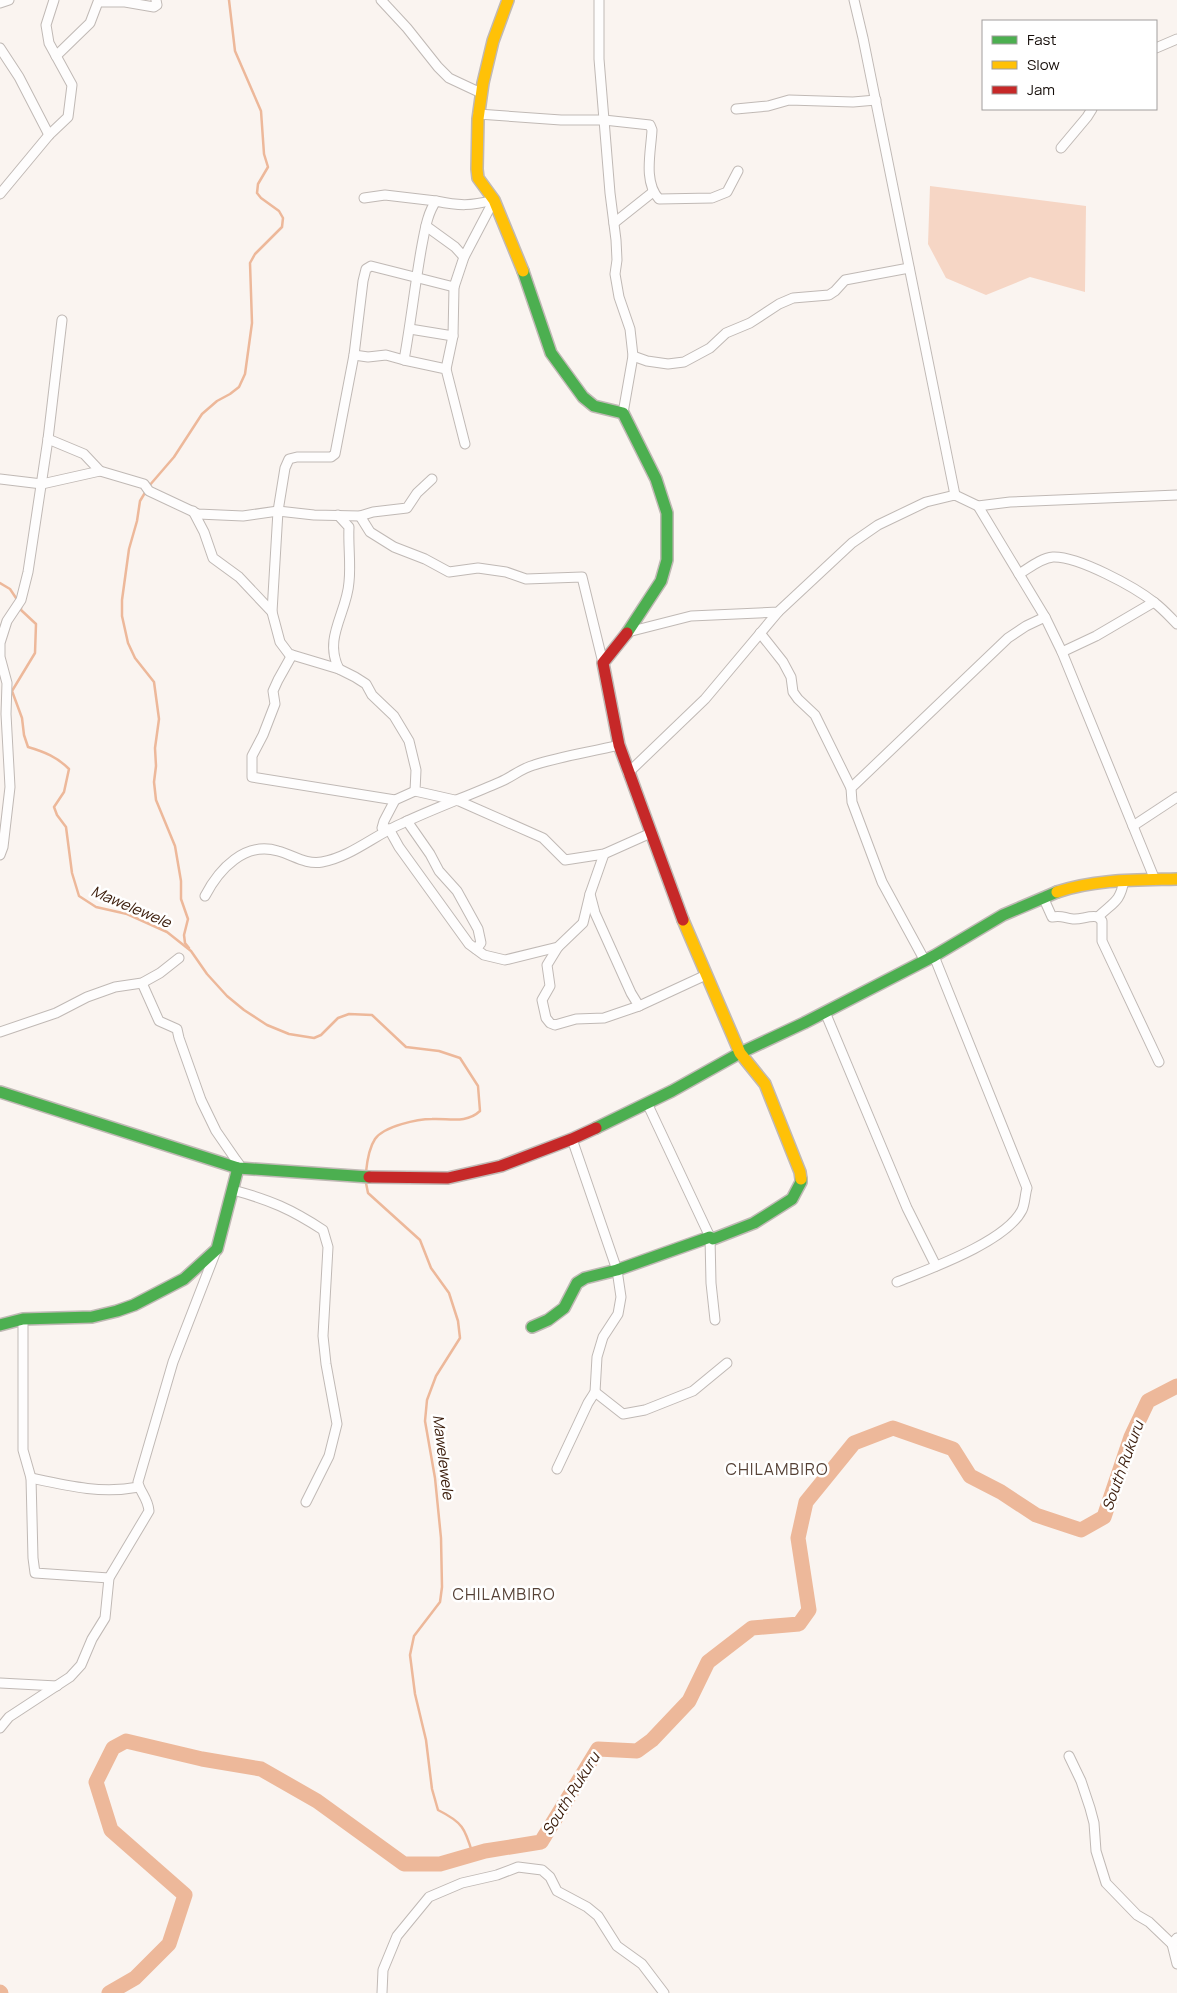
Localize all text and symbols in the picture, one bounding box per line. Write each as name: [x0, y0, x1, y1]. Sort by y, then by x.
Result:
legend: [982, 20, 1157, 110]
text: Fast: [1027, 29, 1056, 50]
text: Slow: [1027, 54, 1060, 75]
text: Jam: [1027, 79, 1055, 100]
water label: Mawelewele: [88, 880, 175, 933]
water label: Mawelewele: [428, 1414, 459, 1502]
water label: South Rukuru: [1097, 1417, 1149, 1514]
district label: CHILAMBIRO: [725, 1458, 829, 1480]
district label: CHILAMBIRO: [452, 1583, 556, 1605]
water label: South Rukuru: [537, 1747, 605, 1839]

